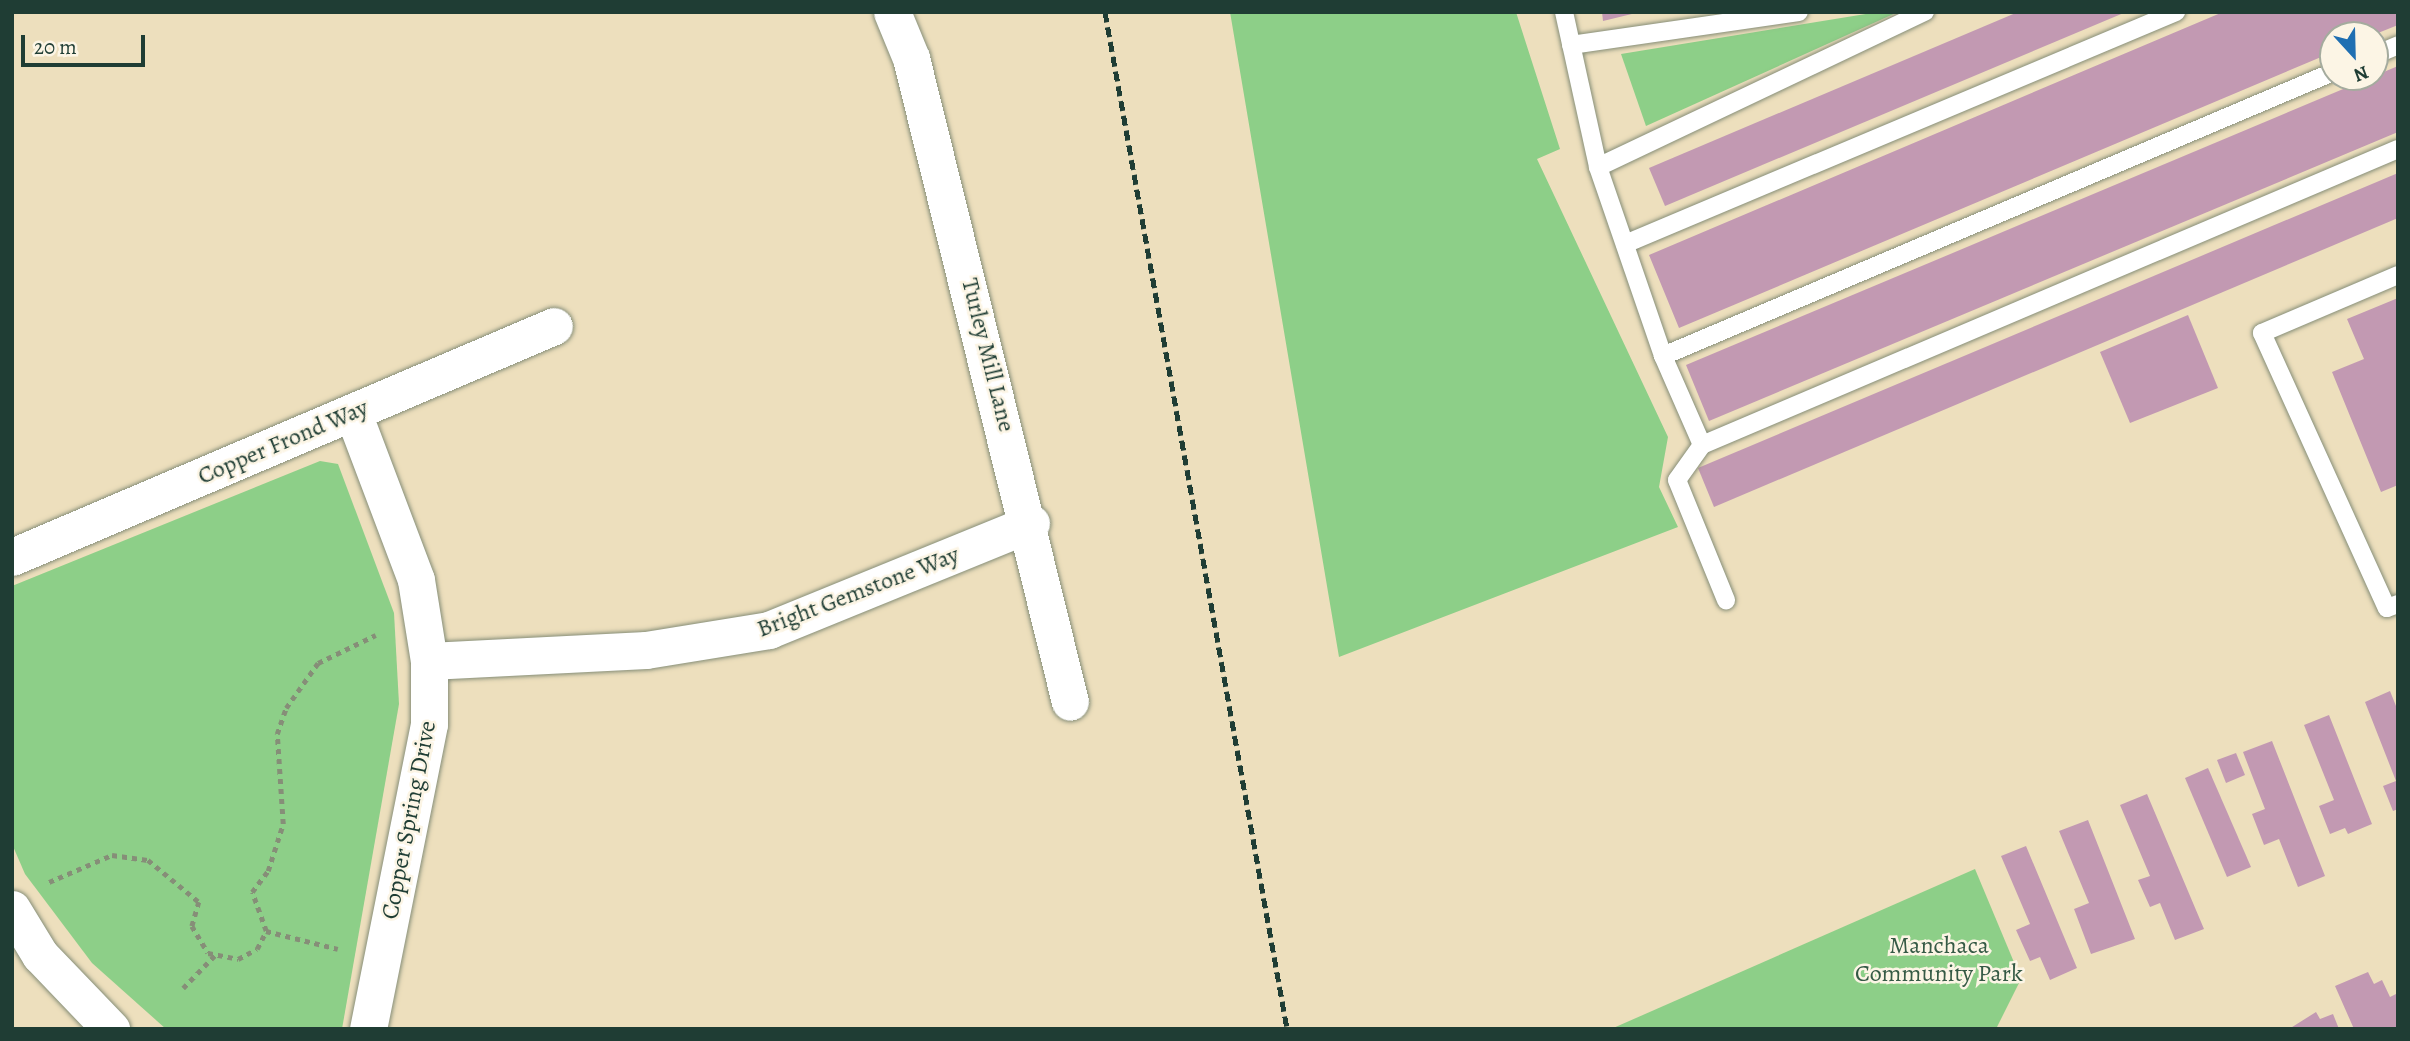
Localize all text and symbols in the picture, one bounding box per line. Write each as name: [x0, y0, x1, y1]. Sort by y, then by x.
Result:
scale bar: [24, 21, 149, 65]
north arrow: [2319, 21, 2389, 91]
text: 20 m: [34, 33, 77, 61]
text: N: [2350, 59, 2372, 88]
street label: Turley Mill Lane: [955, 275, 1021, 435]
street label: Copper Frond Way: [194, 393, 372, 491]
street label: Bright Gemstone Way: [753, 540, 963, 644]
street label: Copper Spring Drive: [376, 718, 442, 922]
park label: Manchaca Community Park: [1855, 932, 2023, 988]

